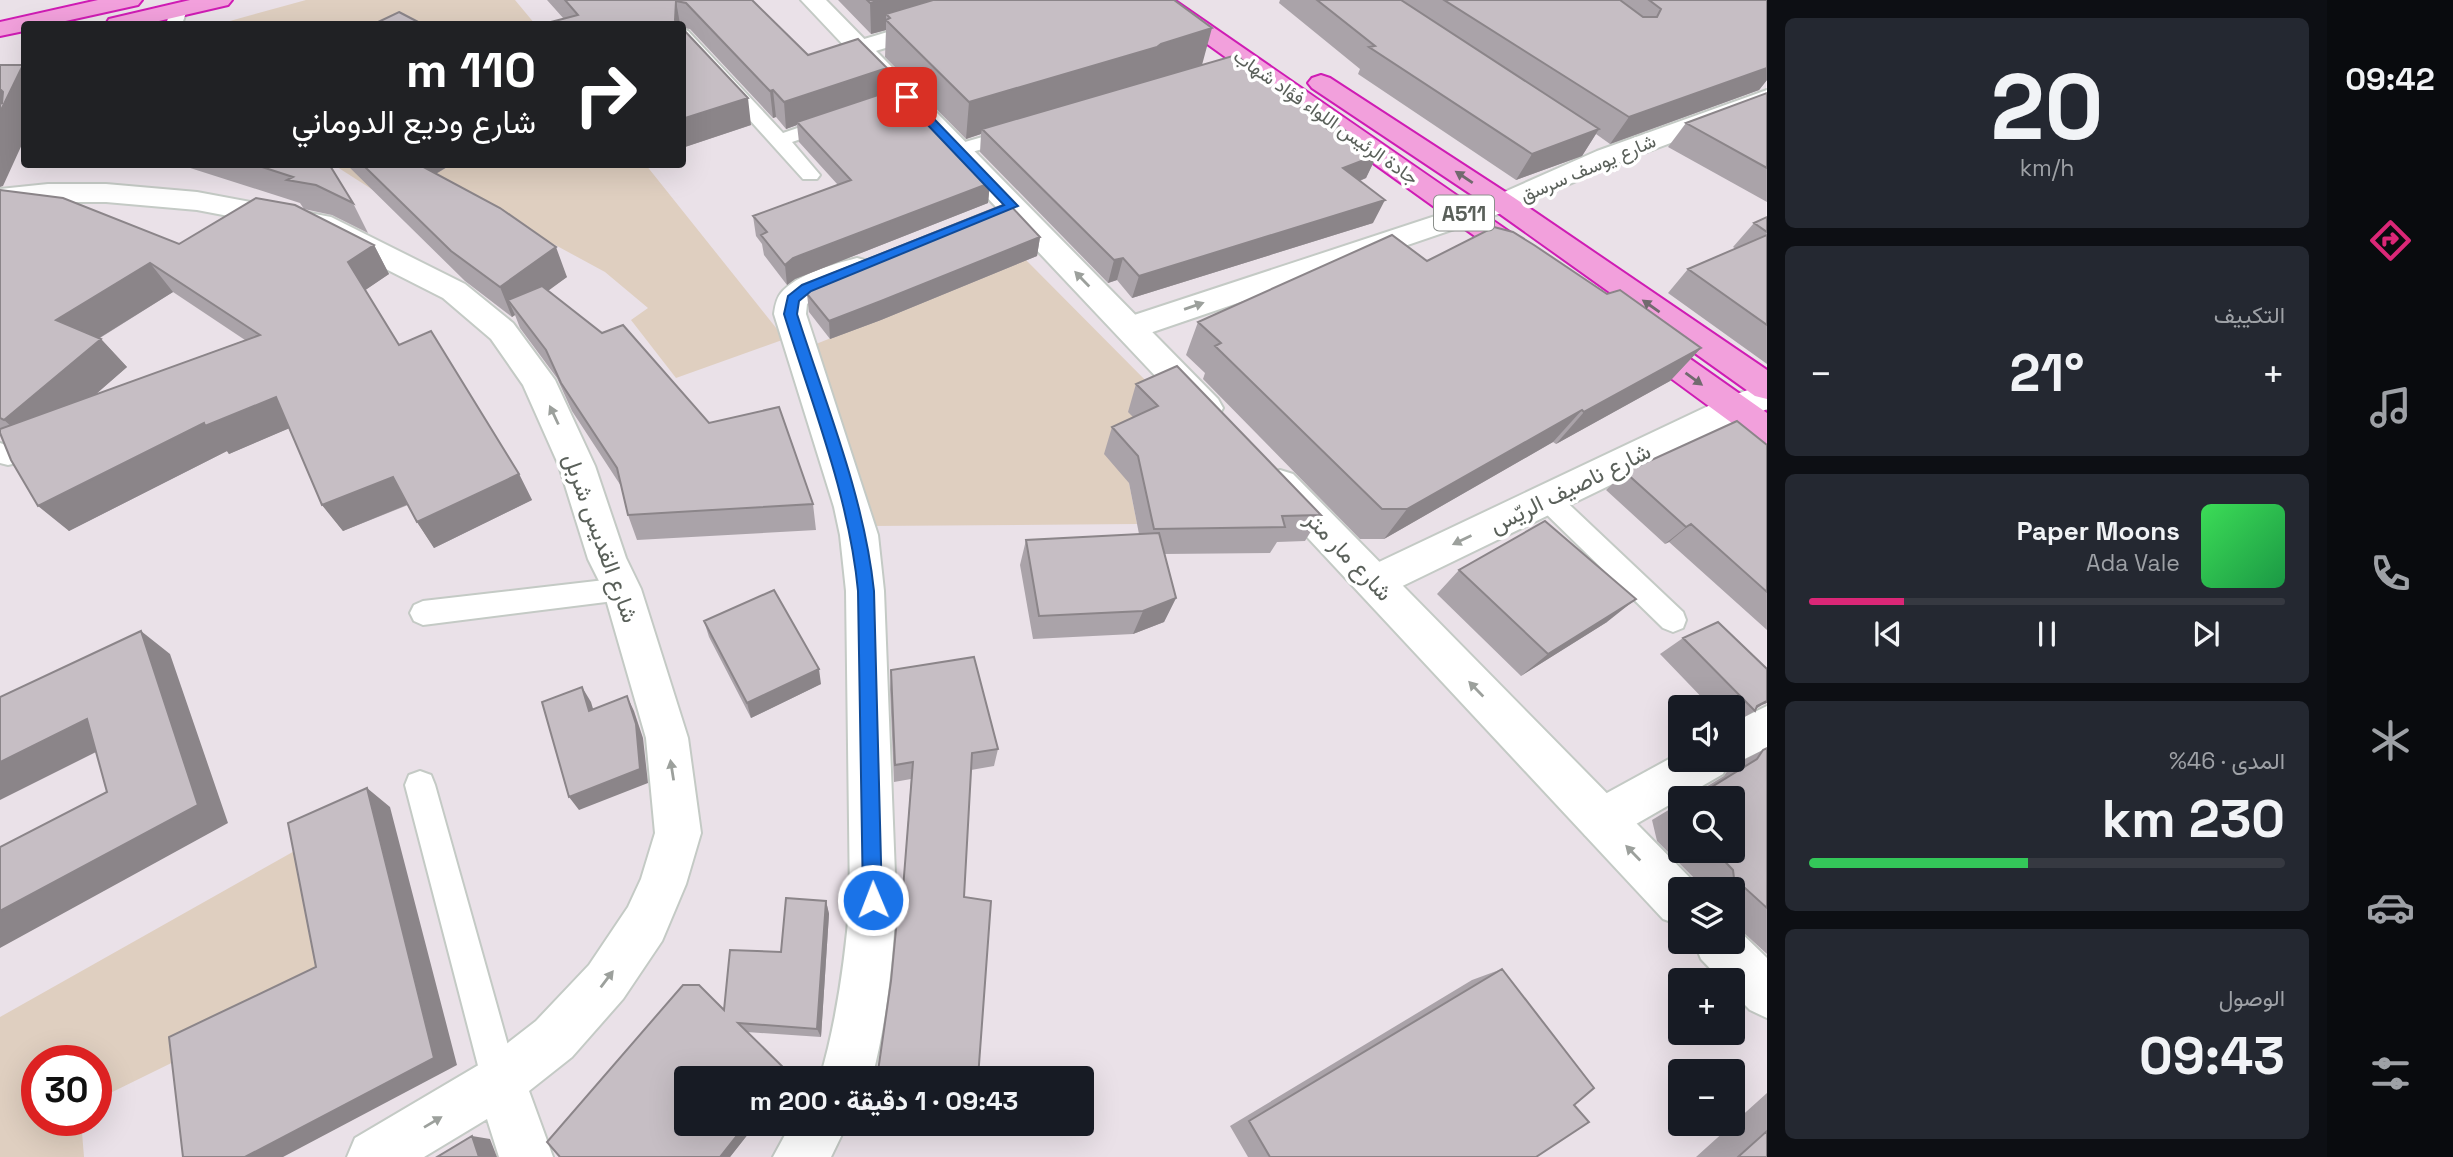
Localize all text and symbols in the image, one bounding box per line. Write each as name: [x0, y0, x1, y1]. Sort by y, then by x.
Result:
text: 110 m: [406, 39, 536, 101]
street label: جادة الرئيس اللواء فؤاد شهاب: [1229, 44, 1423, 190]
icon: right: [560, 49, 651, 140]
text: 20: [1990, 49, 2104, 166]
text: 09:42: [2345, 59, 2435, 99]
pin: [877, 67, 937, 127]
icon: arrive: [888, 78, 926, 116]
text: شارع وديع الدوماني: [292, 102, 536, 142]
street label: شارع يوسف سرسق: [1516, 128, 1660, 208]
text: km/h: [2020, 153, 2074, 183]
one-way arrow: [1455, 170, 1473, 184]
road number: A511: [1434, 196, 1494, 230]
icon: directions: [2366, 216, 2415, 265]
one-way arrow: [1075, 271, 1091, 288]
one-way arrow: [1642, 299, 1660, 313]
text: التكييف: [2214, 300, 2285, 330]
one-way arrow: [1184, 301, 1205, 311]
text: 21°: [2010, 340, 2084, 406]
text: −: [1809, 350, 1833, 398]
text: +: [2261, 350, 2285, 398]
one-way arrow: [1685, 371, 1703, 385]
icon: music: [2366, 383, 2415, 432]
one-way arrow: [548, 405, 559, 426]
street label: شارع ناصيف الريّس: [1484, 436, 1656, 541]
street label: شارع القديس شربل: [556, 449, 646, 627]
street label: شارع مار متر: [1297, 504, 1399, 608]
text: Paper Moons: [2017, 514, 2180, 548]
one-way arrow: [1452, 534, 1472, 546]
text: Ada Vale: [2086, 548, 2180, 578]
icon: phone: [2366, 549, 2415, 598]
icon: previous: [1869, 615, 1907, 653]
icon: pause: [2028, 615, 2066, 653]
icon: next: [2187, 615, 2225, 653]
one-way arrow: [1467, 680, 1484, 697]
map controls: [1668, 695, 1745, 1136]
button: sound: [1668, 695, 1745, 772]
icon: climate: [2366, 716, 2415, 765]
text: المدى · 46%: [2169, 746, 2285, 776]
one-way arrow: [666, 758, 677, 780]
button: search: [1668, 786, 1745, 863]
text: 230 km: [2102, 786, 2285, 852]
one-way arrow: [1625, 845, 1641, 862]
position arrow: [836, 863, 910, 937]
button: layers: [1668, 877, 1745, 954]
icon: car: [2366, 883, 2415, 932]
button: +: [1668, 968, 1745, 1045]
one-way arrow: [600, 970, 614, 988]
text: الوصول: [2219, 983, 2285, 1013]
text: 09:43: [2139, 1023, 2285, 1089]
speed limit sign: 30: [21, 1045, 112, 1136]
icon: filters: [2366, 1049, 2415, 1098]
button: −: [1668, 1059, 1745, 1136]
text: 09:43 · 1 دقيقة · 200 m: [750, 1084, 1018, 1118]
one-way arrow: [423, 1116, 442, 1128]

